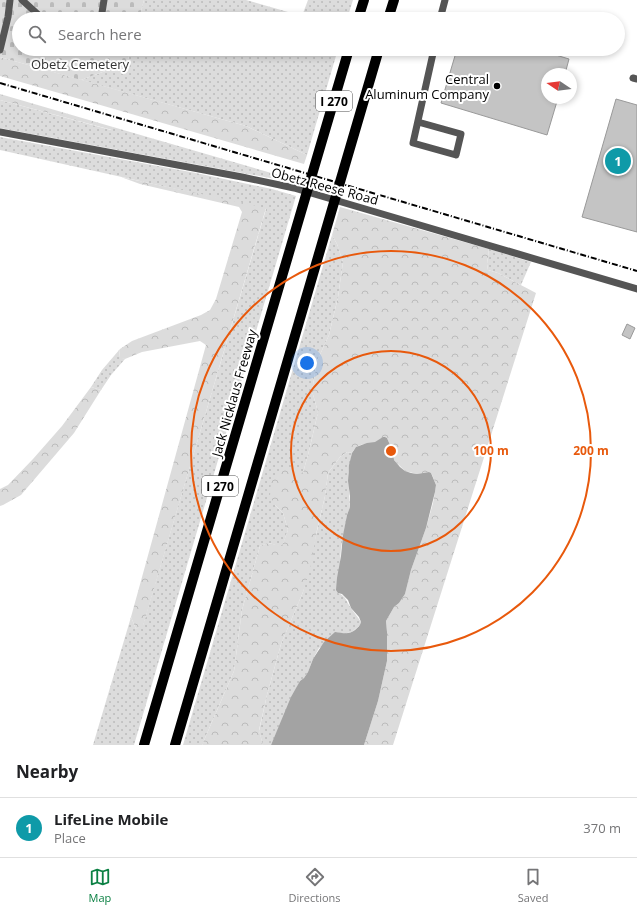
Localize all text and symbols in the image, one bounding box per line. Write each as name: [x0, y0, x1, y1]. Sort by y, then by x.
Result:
search box: [12, 12, 625, 56]
icon: search: [26, 23, 48, 45]
text: Search here: [58, 24, 142, 44]
park label: Obetz Cemetery: [31, 55, 130, 73]
north arrow: [541, 68, 577, 104]
place label: Central Aluminum Company: [365, 70, 489, 103]
marker: Central Aluminum Company: [492, 81, 502, 91]
road number: I 270: [316, 91, 352, 111]
pin: 1: [605, 146, 631, 176]
street label: Obetz Reese Road: [270, 163, 380, 209]
street label: Jack Nicklaus Freeway: [207, 327, 261, 461]
your location: [297, 353, 317, 373]
text: 100 m: [473, 442, 509, 459]
text: 200 m: [573, 442, 609, 459]
centre of rings: [384, 444, 398, 458]
road number: I 270: [202, 476, 238, 496]
text: Nearby: [16, 760, 78, 783]
text: LifeLine Mobile: [54, 809, 168, 829]
text: 1: [25, 819, 33, 837]
text: 370 m: [583, 819, 621, 837]
text: Place: [54, 829, 86, 847]
tab: Map: [89, 866, 111, 905]
tab: Directions: [289, 866, 341, 905]
tab: Saved: [518, 866, 548, 905]

